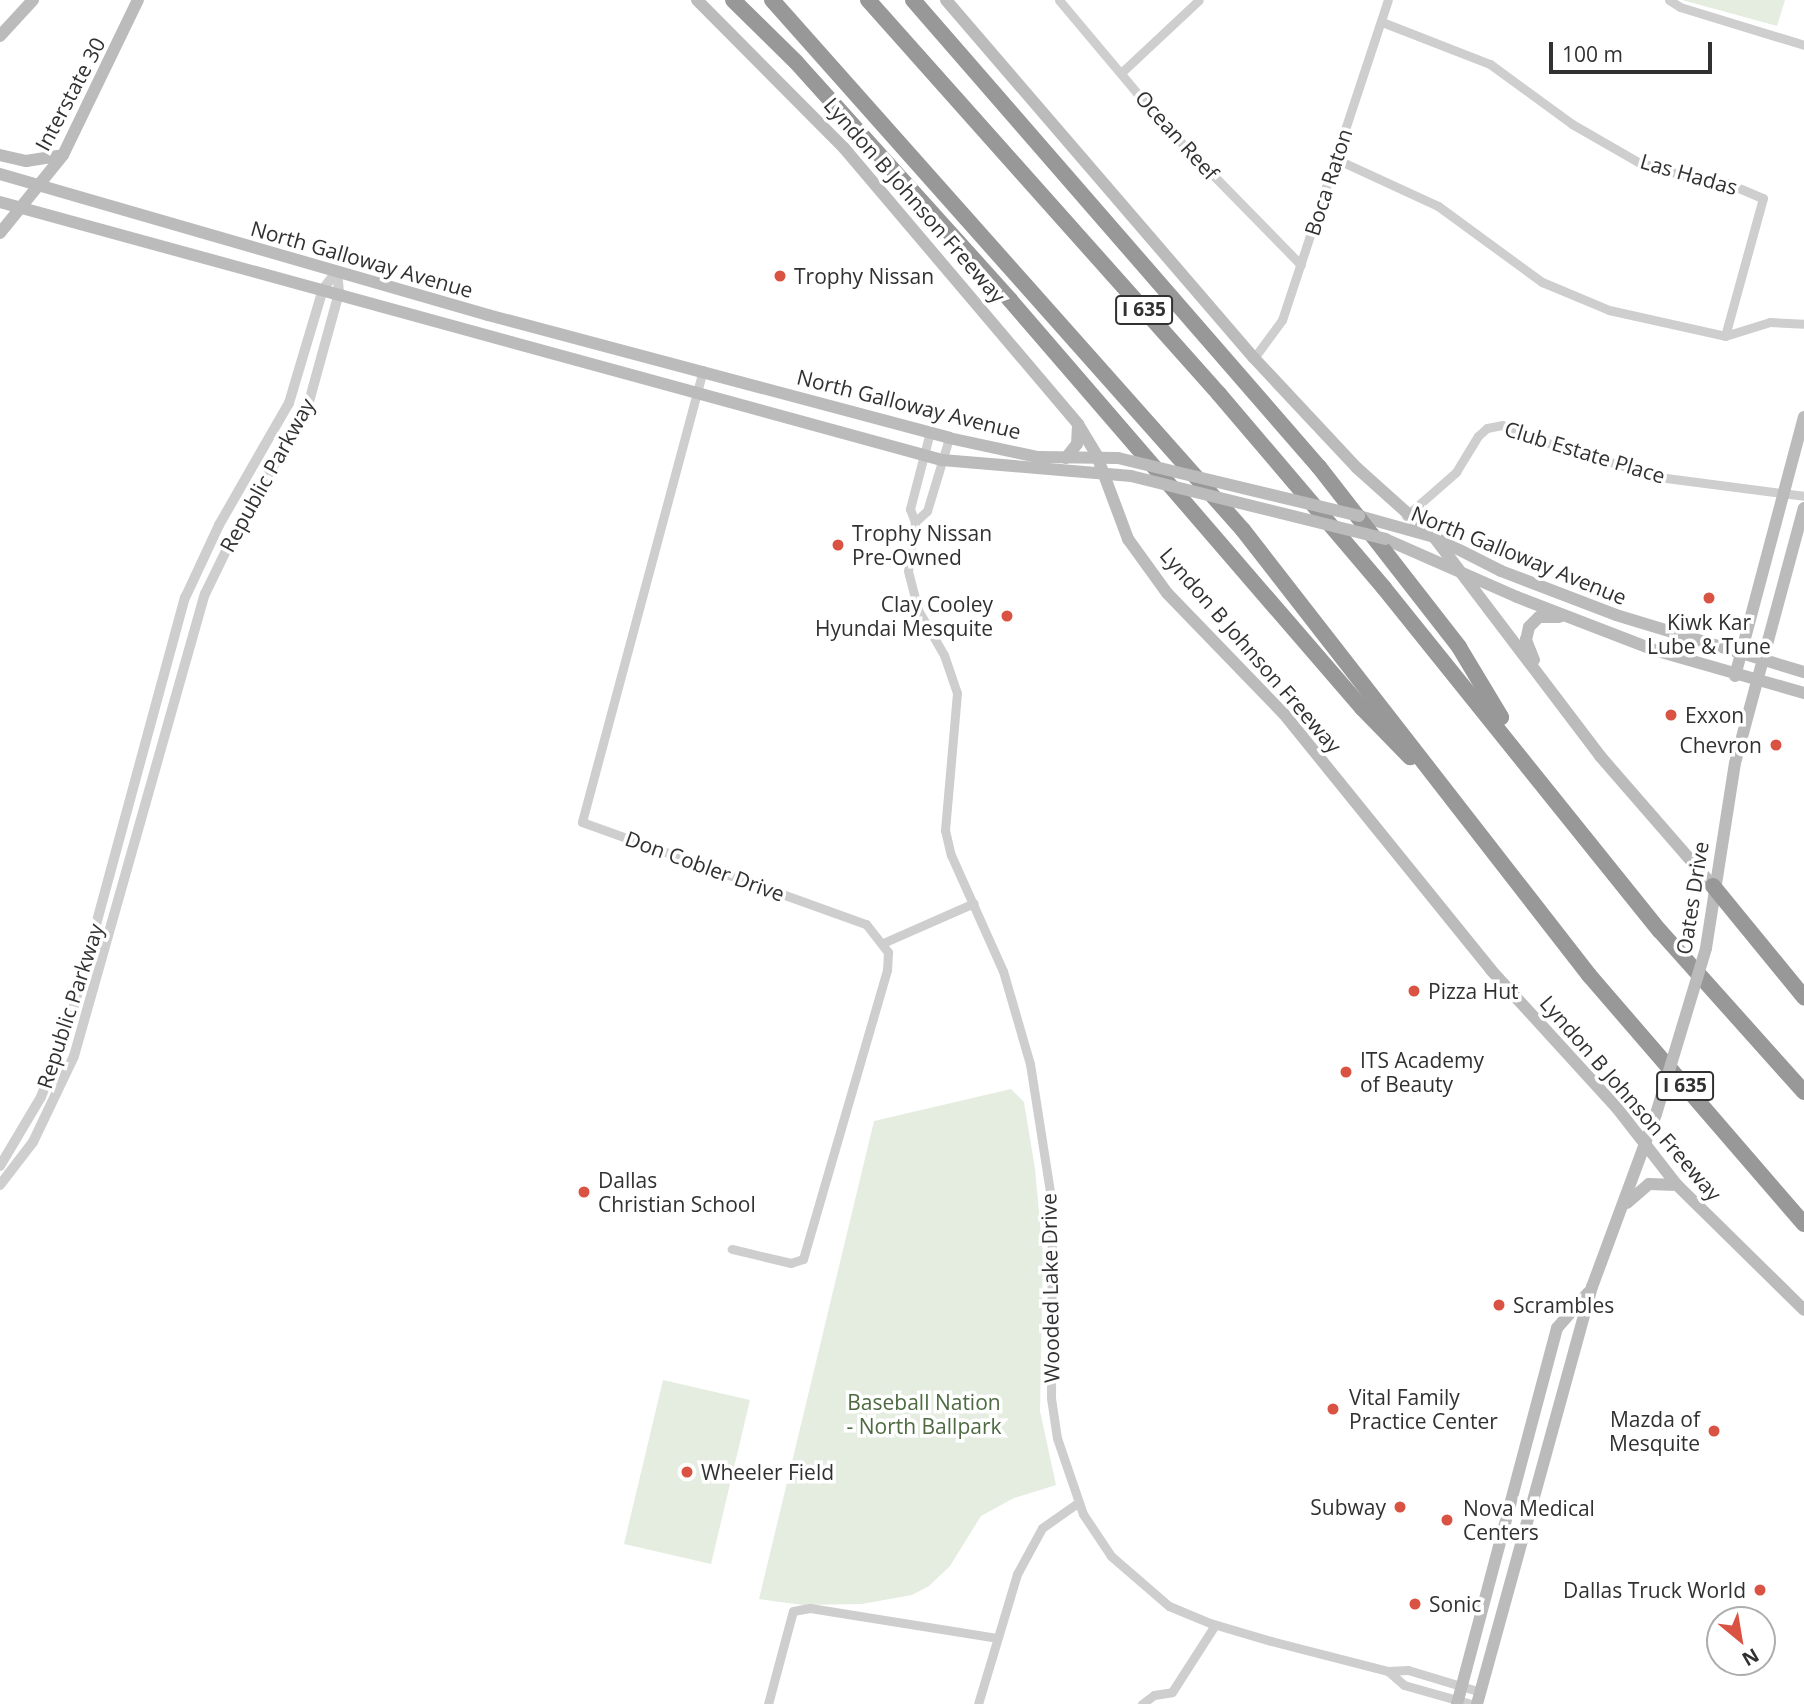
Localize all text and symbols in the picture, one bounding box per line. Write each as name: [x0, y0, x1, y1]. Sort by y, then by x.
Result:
scale bar: [1552, 28, 1715, 72]
street label: Interstate 30: [30, 33, 110, 155]
text: 100 m: [1562, 40, 1623, 68]
street label: Ocean Reef: [1130, 85, 1224, 185]
street label: Lyndon B Johnson Freeway: [819, 92, 1011, 308]
street label: Boca Raton: [1299, 125, 1357, 239]
street label: Las Hadas: [1638, 148, 1740, 200]
street label: North Galloway Avenue: [248, 215, 476, 303]
place label: Trophy Nissan: [794, 263, 934, 289]
marker: Trophy Nissan: [772, 268, 788, 284]
road number: I 635: [1114, 294, 1174, 326]
street label: North Galloway Avenue: [794, 364, 1024, 444]
street label: Republic Parkway: [214, 394, 320, 556]
street label: Club Estate Place: [1502, 416, 1668, 488]
street label: North Galloway Avenue: [1408, 500, 1630, 610]
place label: Trophy Nissan Pre-Owned: [852, 520, 992, 570]
marker: Trophy Nissan Pre-Owned: [830, 537, 846, 553]
street label: Lyndon B Johnson Freeway: [1155, 542, 1347, 758]
marker: Kiwk Kar Lube & Tune: [1701, 590, 1717, 606]
place label: Clay Cooley Hyundai Mesquite: [815, 591, 993, 641]
marker: Clay Cooley Hyundai Mesquite: [999, 608, 1015, 624]
place label: Kiwk Kar Lube & Tune: [1647, 609, 1771, 659]
place label: Exxon: [1685, 702, 1744, 728]
marker: Exxon: [1663, 707, 1679, 723]
place label: Chevron: [1680, 732, 1762, 758]
marker: Chevron: [1768, 737, 1784, 753]
street label: Don Cobler Drive: [622, 826, 788, 906]
street label: Oates Drive: [1671, 840, 1713, 956]
street label: Republic Parkway: [31, 920, 109, 1092]
place label: Pizza Hut: [1428, 978, 1519, 1004]
marker: Pizza Hut: [1406, 983, 1422, 999]
street label: Lyndon B Johnson Freeway: [1535, 990, 1727, 1206]
place label: ITS Academy of Beauty: [1360, 1047, 1484, 1097]
marker: ITS Academy of Beauty: [1338, 1064, 1354, 1080]
road number: I 635: [1655, 1070, 1715, 1102]
place label: Dallas Christian School: [598, 1167, 756, 1217]
marker: Dallas Christian School: [576, 1184, 592, 1200]
street label: Wooded Lake Drive: [1036, 1193, 1064, 1383]
place label: Scrambles: [1513, 1292, 1614, 1318]
marker: Scrambles: [1491, 1297, 1507, 1313]
place label: Vital Family Practice Center: [1349, 1384, 1498, 1434]
park label: Baseball Nation - North Ballpark: [846, 1389, 1002, 1439]
marker: Vital Family Practice Center: [1323, 1399, 1343, 1419]
place label: Mazda of Mesquite: [1609, 1406, 1700, 1456]
marker: Mazda of Mesquite: [1706, 1423, 1722, 1439]
place label: Wheeler Field: [701, 1459, 834, 1485]
marker: Wheeler Field: [679, 1464, 695, 1480]
place label: Subway: [1310, 1494, 1386, 1520]
place label: Nova Medical Centers: [1463, 1495, 1595, 1545]
marker: Subway: [1392, 1499, 1408, 1515]
marker: Nova Medical Centers: [1437, 1510, 1457, 1530]
place label: Dallas Truck World: [1563, 1577, 1746, 1603]
marker: Dallas Truck World: [1752, 1582, 1768, 1598]
place label: Sonic: [1429, 1591, 1481, 1617]
marker: Sonic: [1407, 1596, 1423, 1612]
north arrow: [1706, 1606, 1776, 1676]
text: N: [1737, 1642, 1764, 1673]

